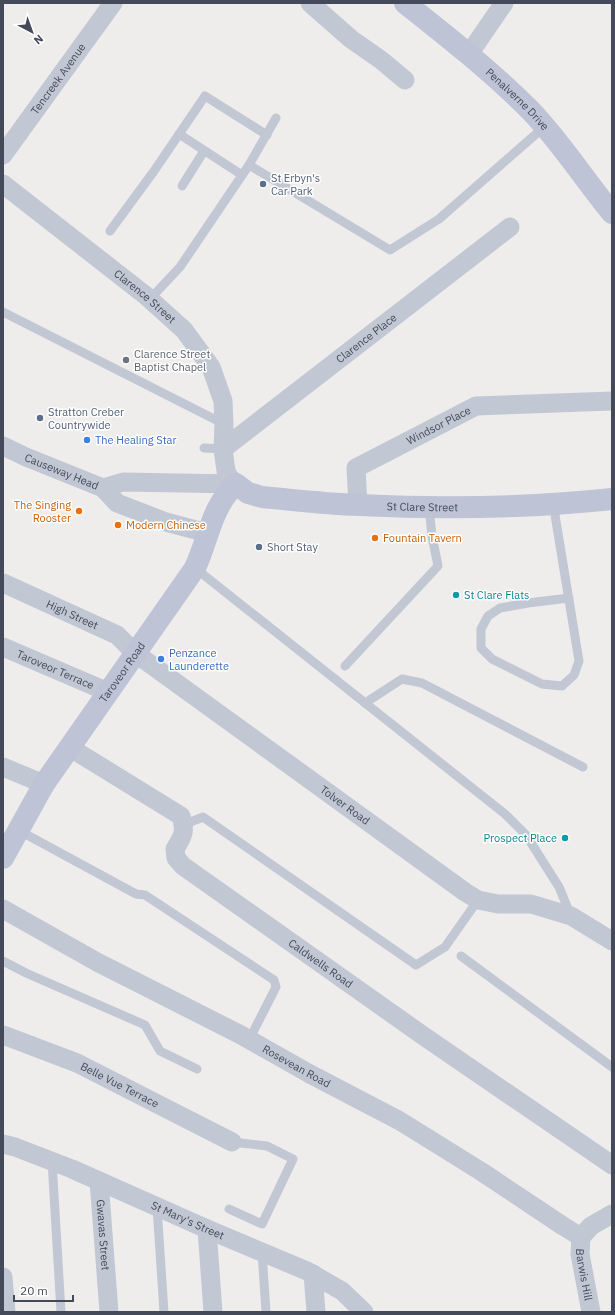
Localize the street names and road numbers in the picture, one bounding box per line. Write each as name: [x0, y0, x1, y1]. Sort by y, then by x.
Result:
street label: Tencreek Avenue: [28, 40, 89, 117]
street label: Penalverne Drive: [483, 65, 552, 133]
street label: Clarence Street: [111, 266, 179, 326]
street label: Clarence Place: [333, 310, 399, 366]
street label: Windsor Place: [404, 403, 473, 448]
street label: Causeway Head: [23, 450, 101, 493]
street label: St Clare Street: [387, 499, 458, 514]
street label: High Street: [44, 597, 100, 632]
street label: Taroveor Road: [96, 639, 148, 705]
street label: Taroveor Terrace: [15, 647, 96, 692]
street label: Tolver Road: [317, 782, 373, 828]
street label: Caldwells Road: [286, 936, 356, 991]
street label: Rosevean Road: [260, 1042, 333, 1091]
street label: Belle Vue Terrace: [78, 1059, 161, 1111]
street label: St Mary's Street: [149, 1198, 226, 1242]
street label: Gwavas Street: [93, 1199, 113, 1271]
street label: Barwis Hill: [573, 1248, 596, 1302]

